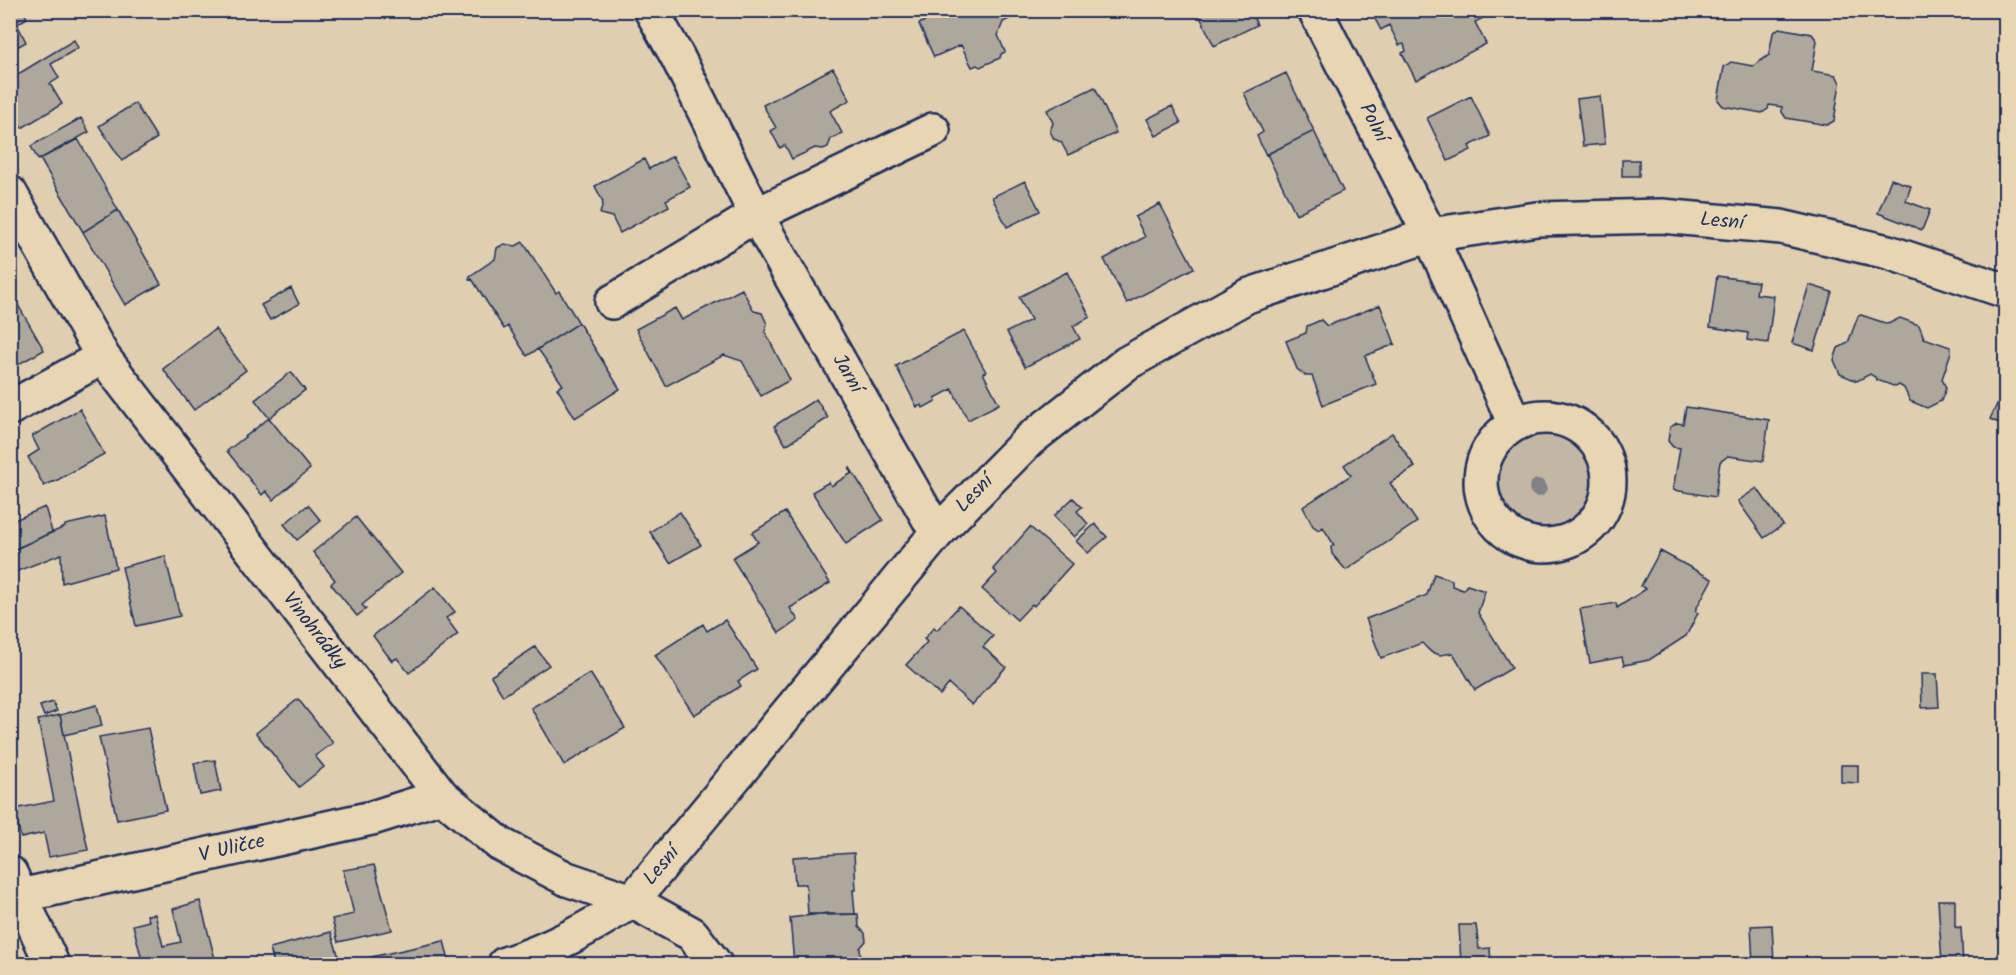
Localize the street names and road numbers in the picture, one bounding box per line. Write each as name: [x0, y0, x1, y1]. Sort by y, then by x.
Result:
street label: Polní: [1350, 98, 1398, 151]
street label: Lesní: [1699, 204, 1748, 240]
street label: Jarní: [823, 348, 873, 402]
street label: Lesní: [948, 465, 1004, 521]
street label: Vinohrádky: [273, 585, 355, 677]
street label: V Uličce: [196, 826, 268, 872]
street label: Lesní: [636, 836, 690, 893]

